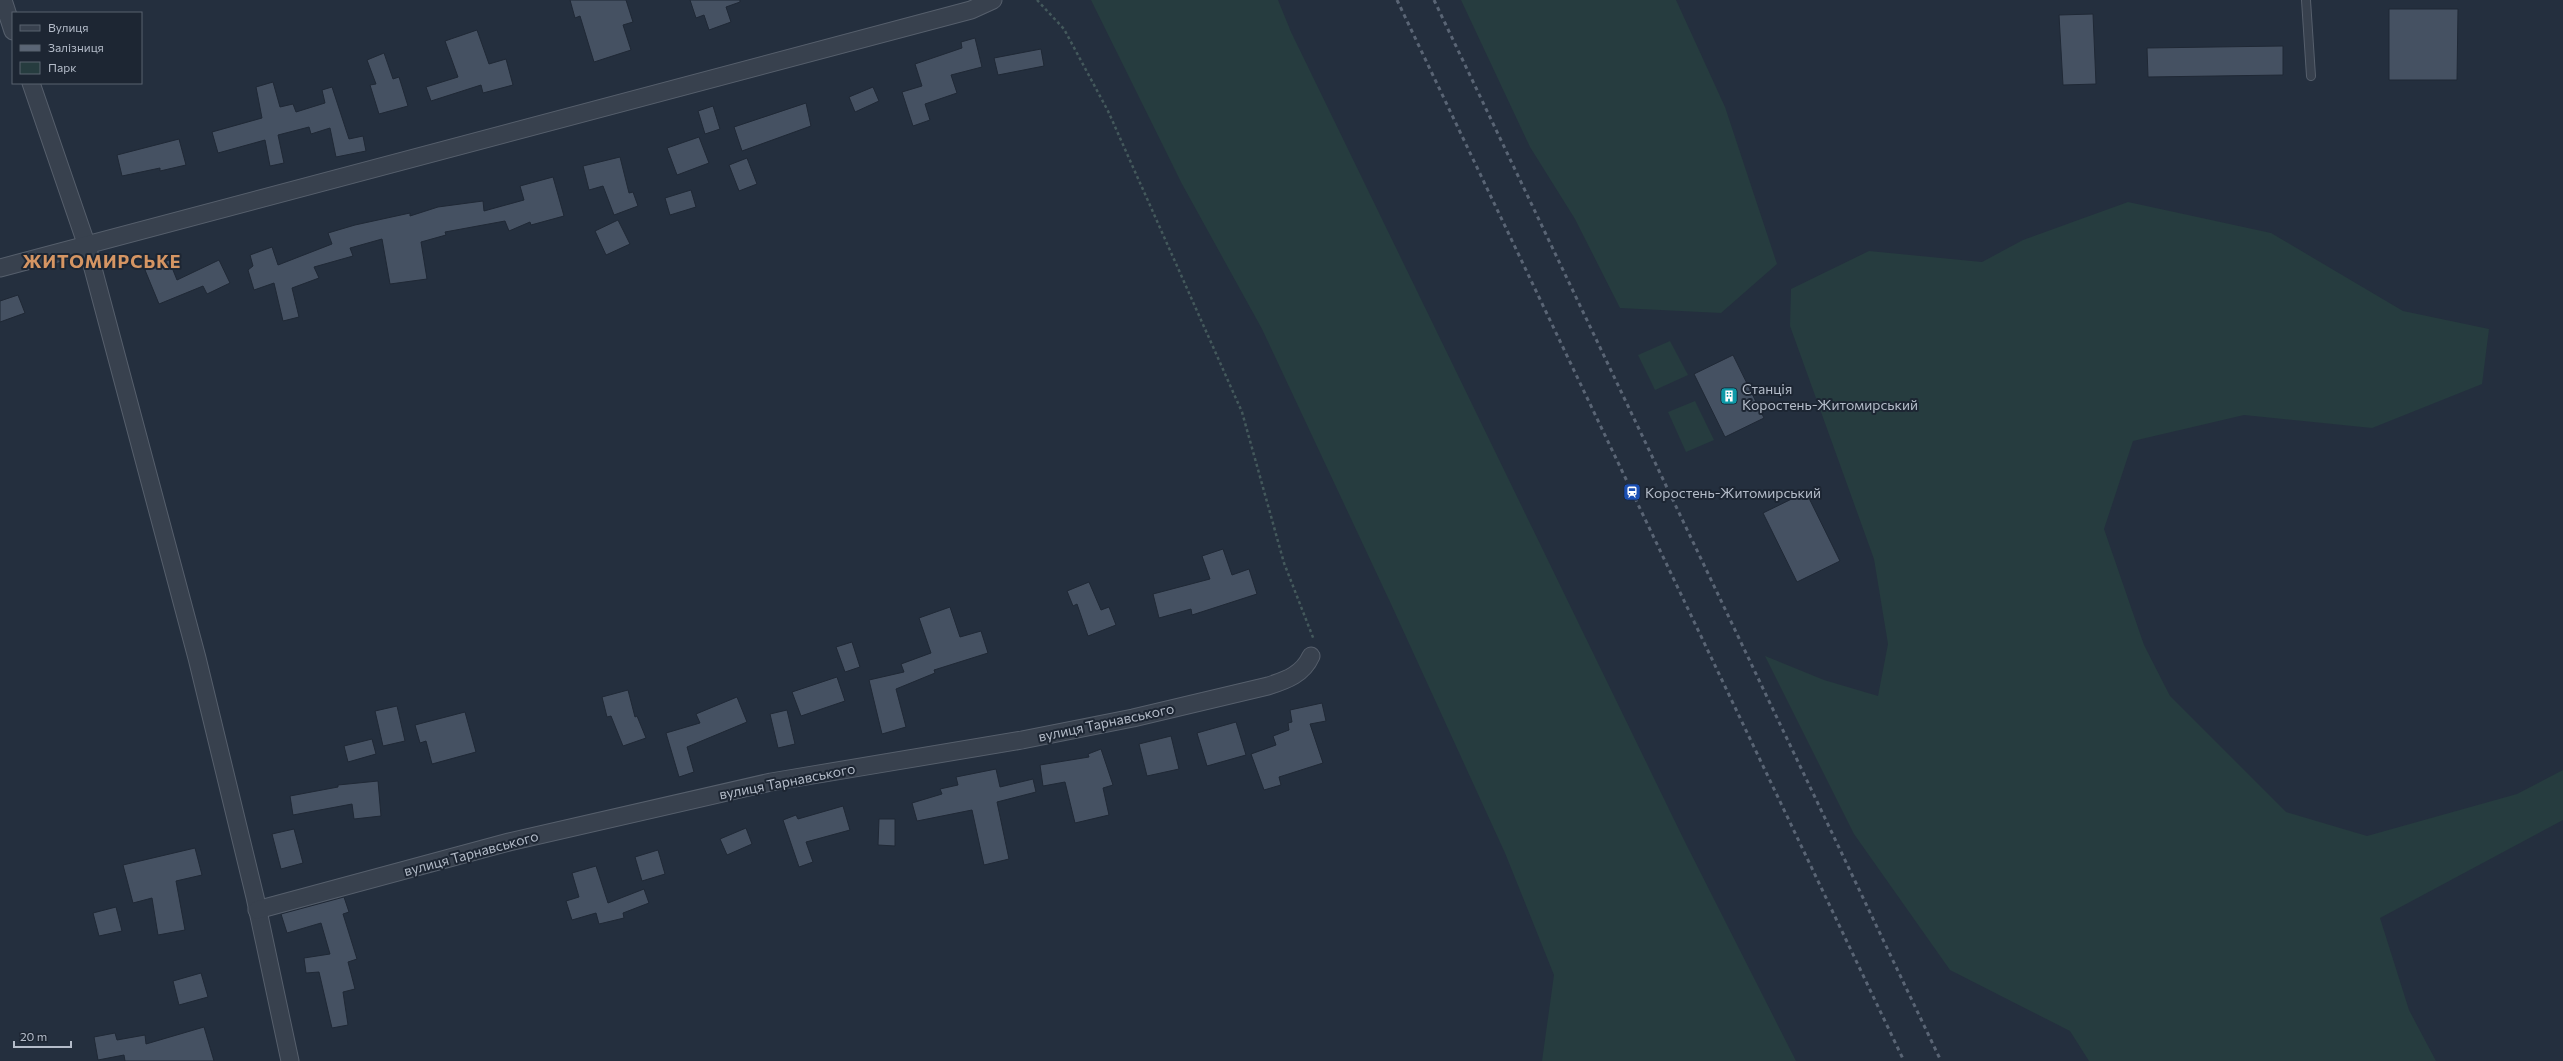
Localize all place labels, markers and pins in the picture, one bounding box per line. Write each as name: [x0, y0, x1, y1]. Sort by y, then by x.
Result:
place label: Станція Коростень-Житомирський: [1742, 380, 1918, 413]
building icon: Станція Коростень-Житомирський: [1719, 386, 1739, 406]
station icon: Коростень-Житомирський: [1622, 482, 1642, 502]
place label: Коростень-Житомирський: [1645, 484, 1821, 501]

